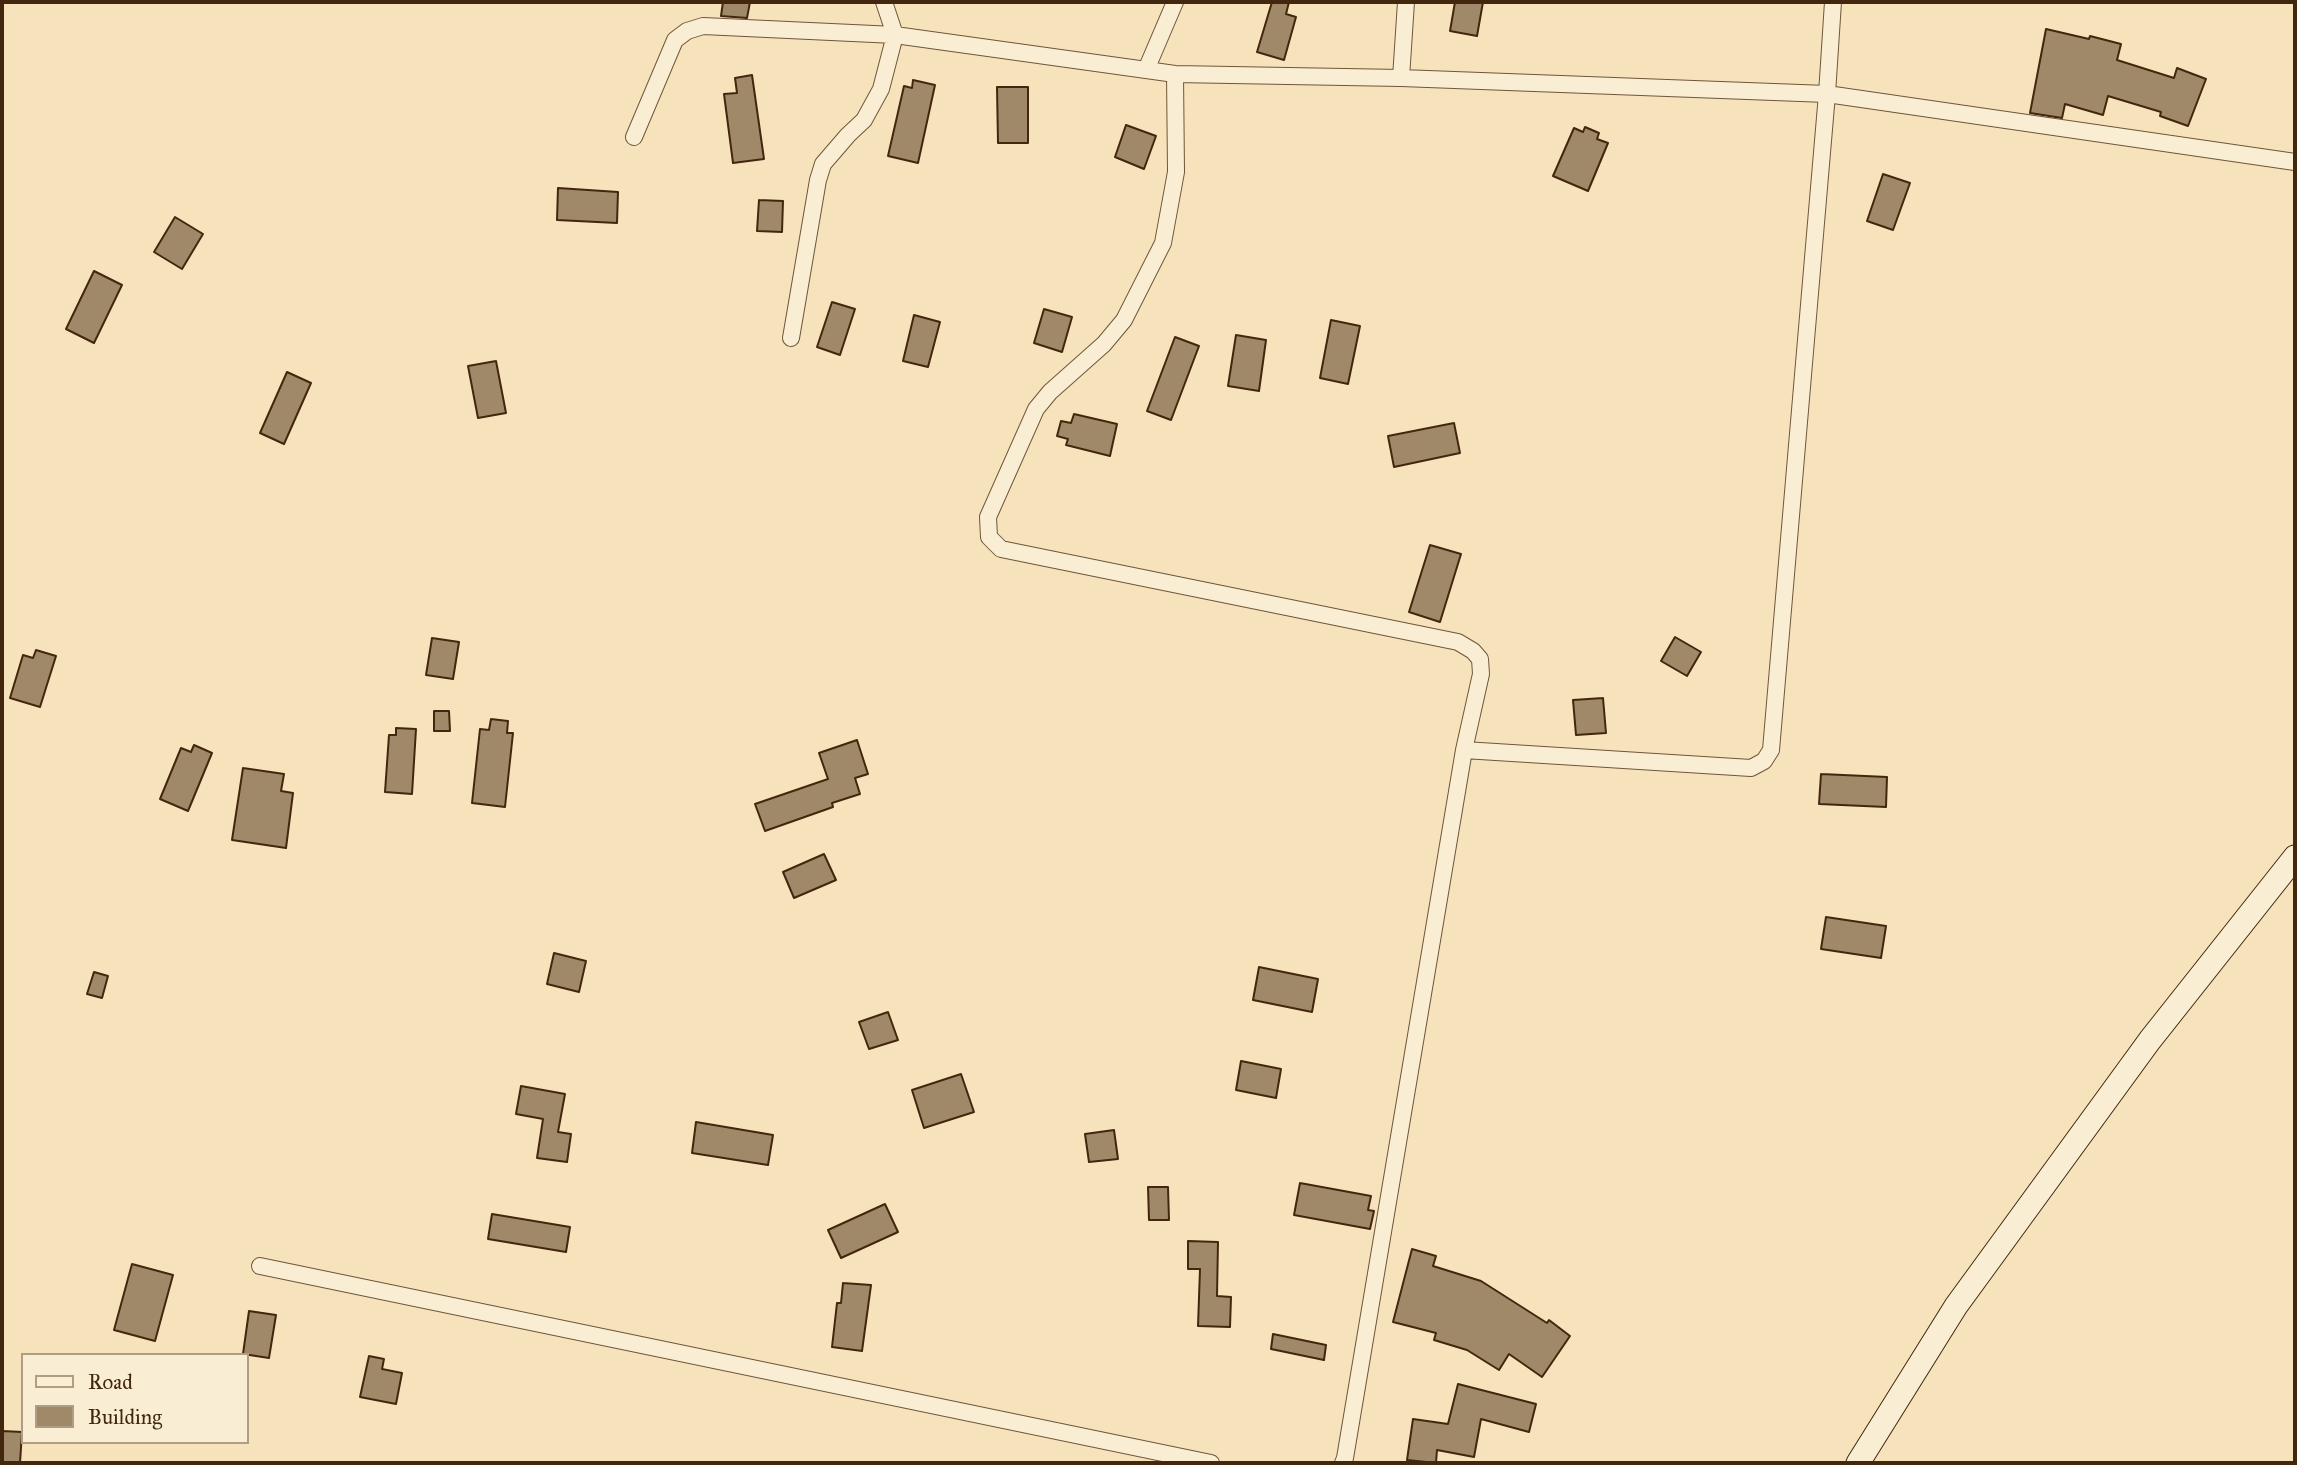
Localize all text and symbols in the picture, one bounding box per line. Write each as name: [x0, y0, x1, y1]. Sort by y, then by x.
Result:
legend: [21, 1353, 248, 1444]
text: Road: [88, 1369, 133, 1395]
text: Building: [88, 1404, 162, 1430]

